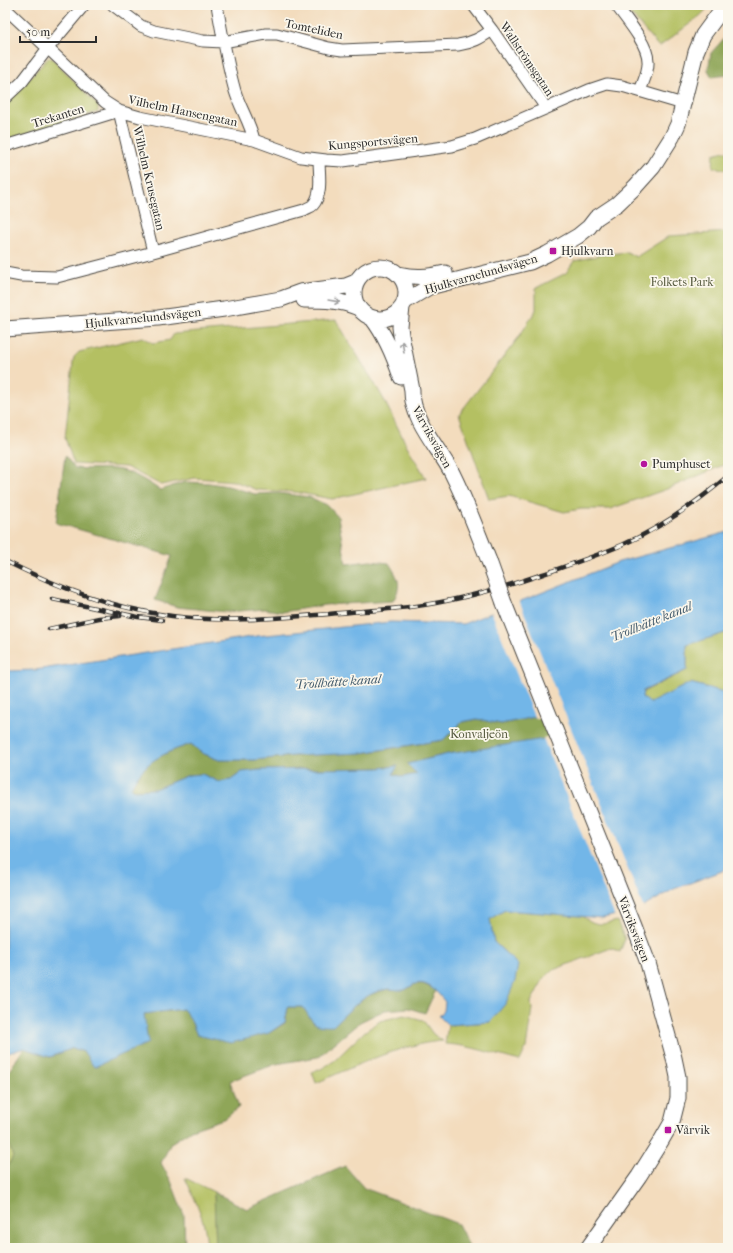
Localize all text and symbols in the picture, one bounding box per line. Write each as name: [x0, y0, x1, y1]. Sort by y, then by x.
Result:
street label: Tomteliden: [284, 16, 344, 42]
scale bar: [20, 18, 96, 44]
street label: Wallströmsgatan: [497, 19, 557, 99]
text: 50 m: [26, 25, 50, 39]
street label: Vilhelm Hansengatan: [126, 92, 239, 129]
street label: Trekanten: [30, 101, 86, 131]
street label: Wilhelm Krusegatan: [130, 123, 168, 232]
street label: Kungsportsvägen: [327, 131, 419, 153]
place label: Hjulkvarn: [561, 244, 613, 258]
marker: Hjulkvarn: [548, 246, 558, 256]
street label: Hjulkvarnelundsvägen: [423, 251, 539, 297]
park label: Folkets Park: [651, 275, 714, 289]
one-way arrow: [327, 297, 340, 305]
street label: Hjulkvarnelundsvägen: [84, 305, 202, 331]
one-way arrow: [399, 341, 407, 354]
street label: Vårviksvägen: [409, 403, 455, 471]
place label: Pumphuset: [652, 457, 711, 471]
marker: Pumphuset: [639, 459, 649, 469]
water label: Trollhätte kanal: [609, 598, 696, 645]
water label: Trollhätte kanal: [295, 671, 383, 692]
park label: Konvaljeön: [450, 727, 508, 741]
street label: Vårviksvägen: [615, 893, 653, 964]
place label: Vårvik: [675, 1123, 711, 1137]
marker: Vårvik: [663, 1125, 673, 1135]

